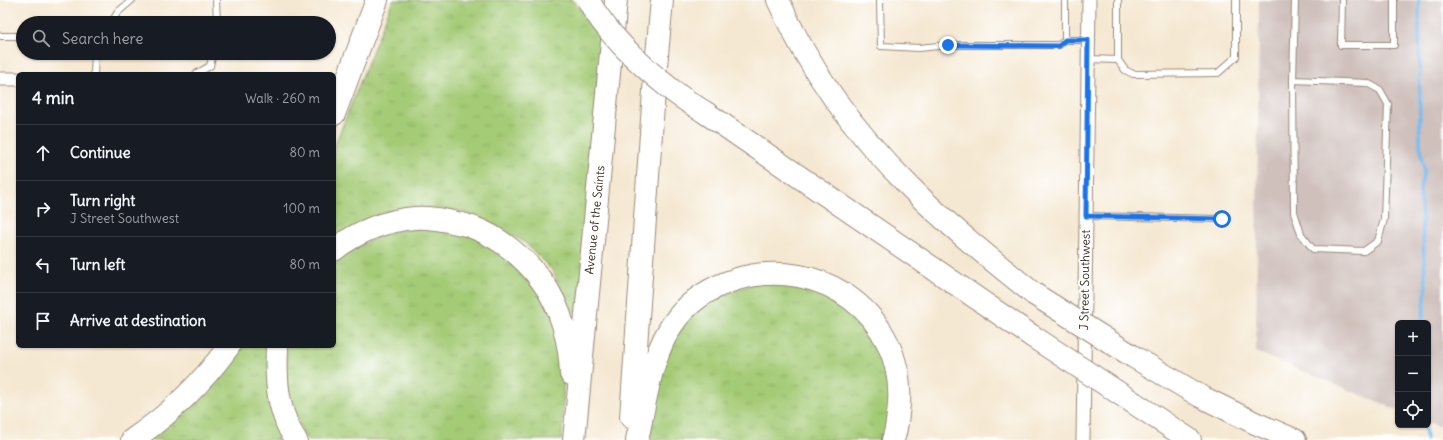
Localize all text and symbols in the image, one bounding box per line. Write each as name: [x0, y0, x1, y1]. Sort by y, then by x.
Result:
search box: [16, 16, 336, 60]
icon: search: [30, 27, 52, 49]
text: Search here: [62, 29, 143, 48]
route end: [939, 36, 957, 54]
text: 4 min: [32, 87, 74, 109]
text: Walk · 260 m: [245, 90, 320, 107]
icon: ahead: [32, 142, 54, 164]
text: Continue: [70, 143, 131, 162]
text: 80 m: [289, 144, 320, 161]
street label: Avenue of the Saints: [581, 165, 608, 275]
text: Turn right: [70, 191, 135, 210]
icon: right: [32, 198, 54, 220]
text: 100 m: [283, 200, 320, 217]
text: J Street Southwest: [70, 210, 179, 227]
route start: [1213, 210, 1231, 228]
street label: J Street Southwest: [1076, 230, 1093, 330]
icon: left: [32, 254, 54, 276]
text: Turn left: [70, 255, 125, 274]
text: 80 m: [289, 256, 320, 273]
icon: arrive: [32, 310, 54, 332]
text: Arrive at destination: [70, 311, 206, 330]
map controls: [1395, 320, 1431, 428]
button: +: [1395, 320, 1431, 356]
button: −: [1395, 356, 1431, 392]
button: locate: [1395, 392, 1431, 428]

